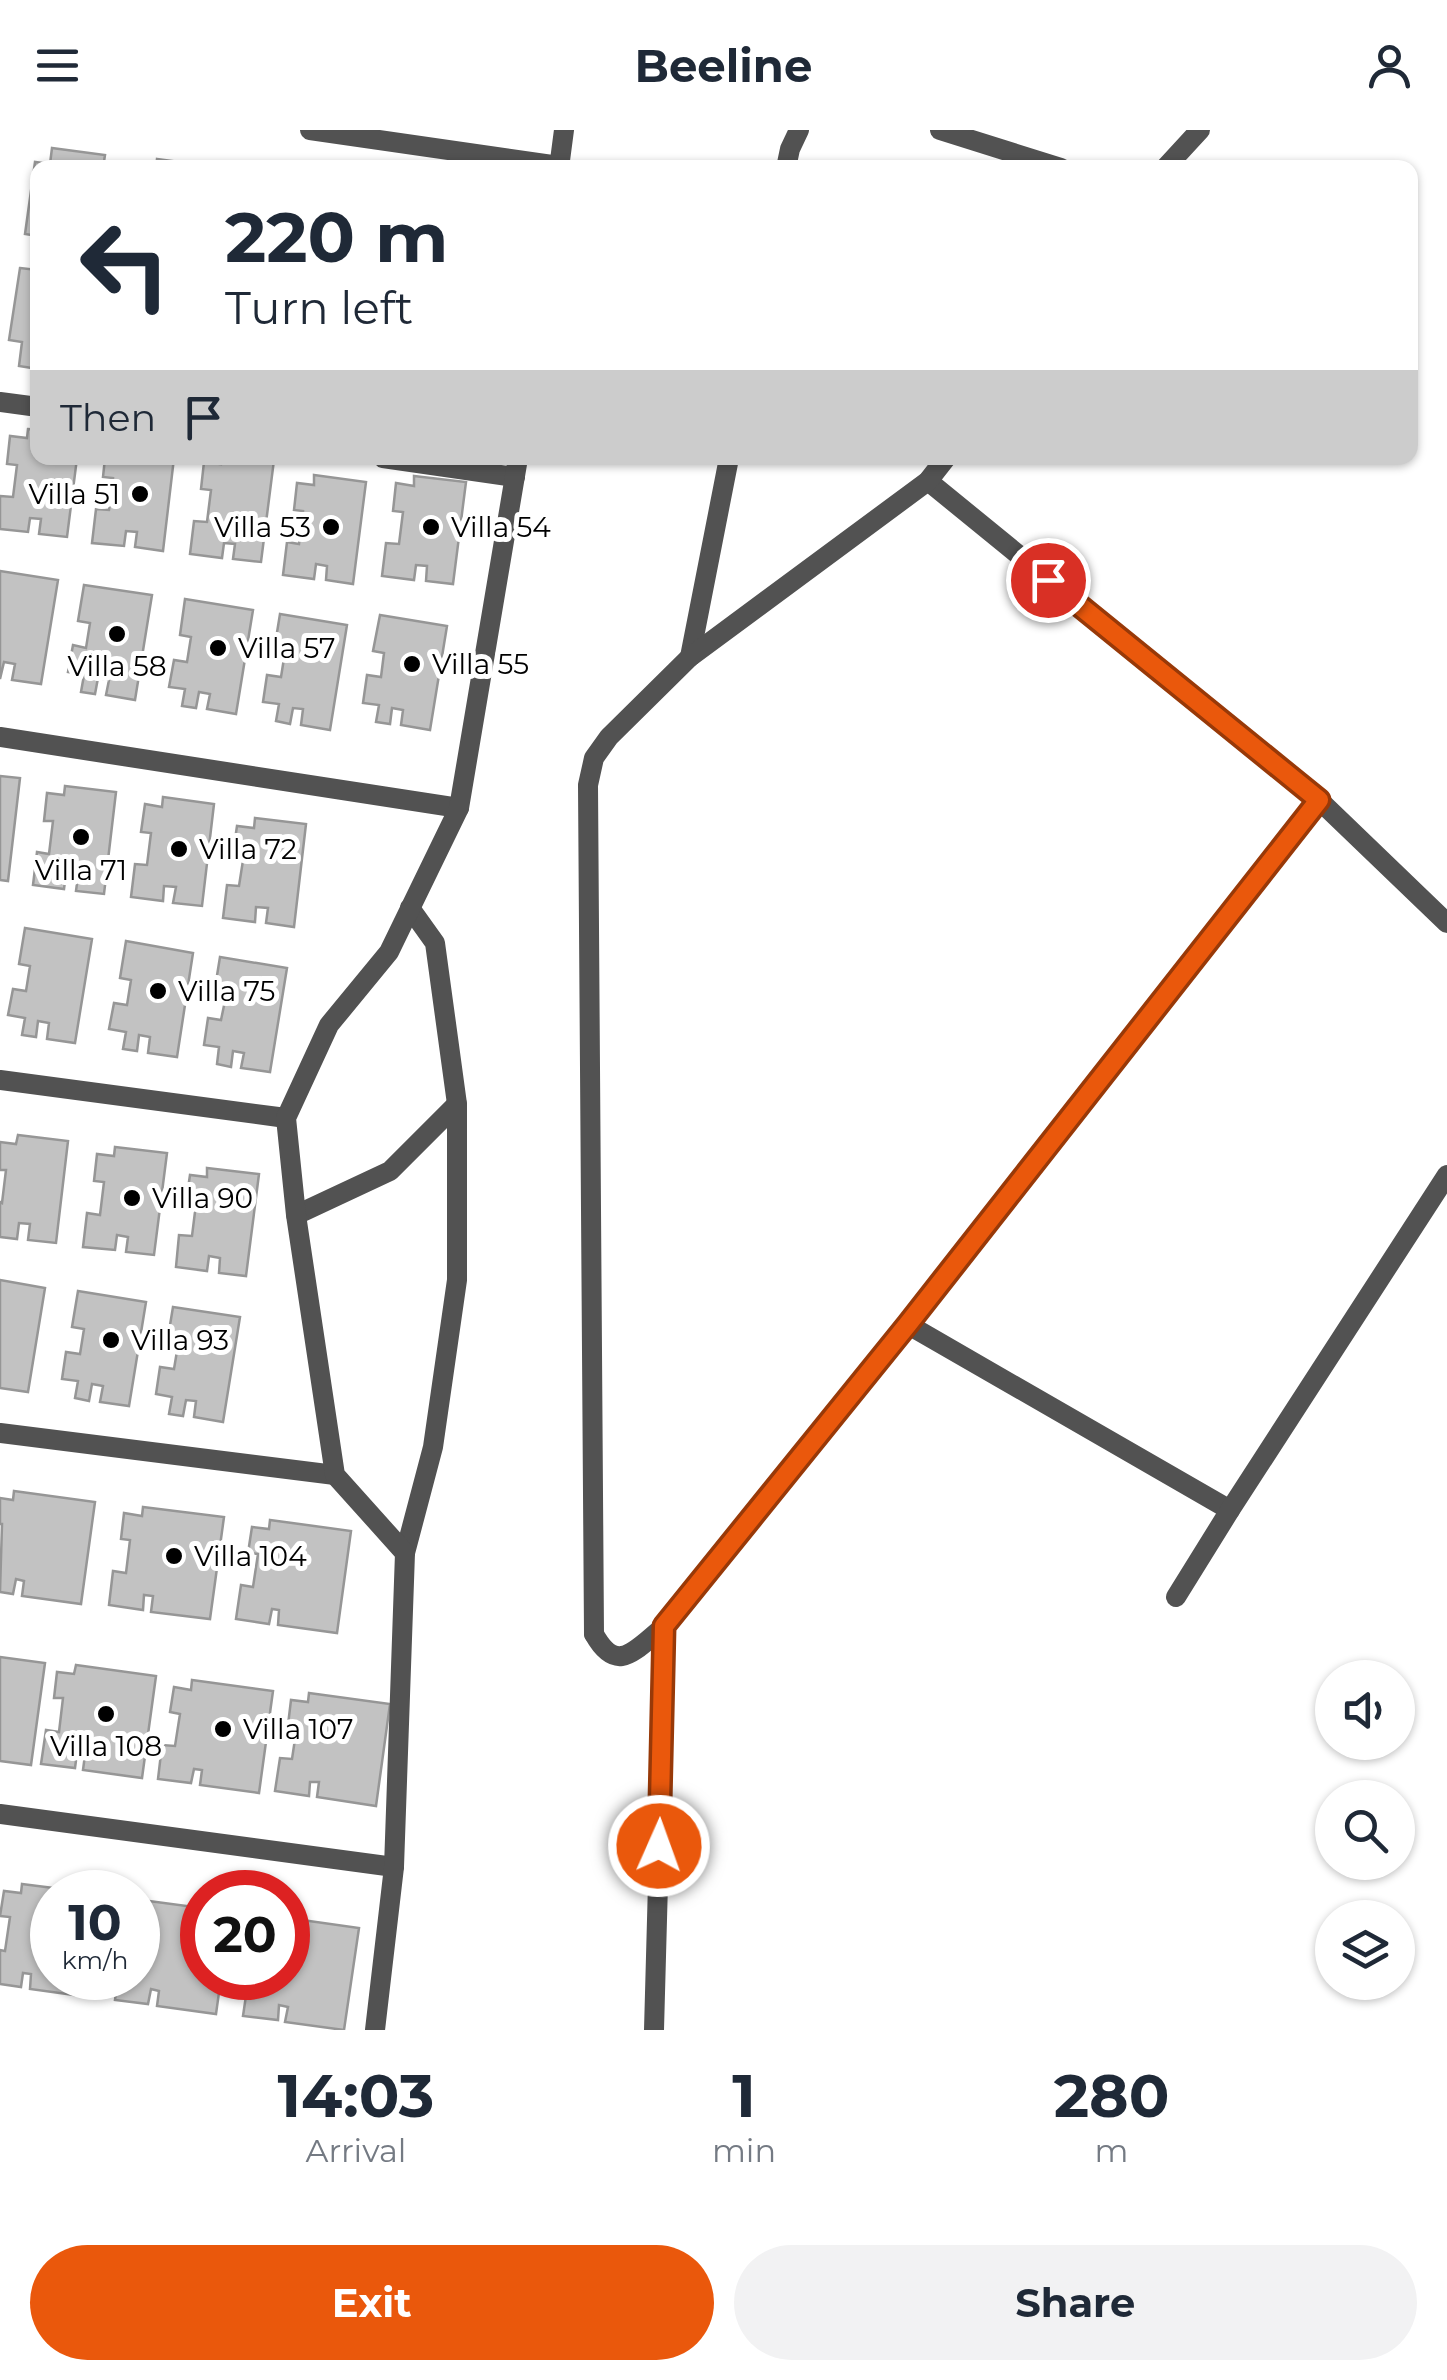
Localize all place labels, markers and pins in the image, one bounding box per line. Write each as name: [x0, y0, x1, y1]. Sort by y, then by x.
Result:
place label: Villa 51: [29, 477, 120, 511]
marker: Villa 51: [129, 483, 151, 505]
place label: Villa 53: [214, 510, 311, 544]
place label: Villa 54: [451, 510, 551, 544]
marker: Villa 53: [320, 516, 342, 538]
marker: Villa 54: [420, 516, 442, 538]
pin: [1006, 538, 1091, 623]
marker: Villa 58: [106, 623, 128, 645]
place label: Villa 57: [238, 631, 335, 665]
marker: Villa 57: [207, 637, 229, 659]
place label: Villa 55: [432, 647, 529, 681]
place label: Villa 58: [67, 649, 167, 683]
marker: Villa 55: [401, 653, 423, 675]
marker: Villa 71: [70, 826, 92, 848]
place label: Villa 72: [199, 832, 297, 866]
marker: Villa 72: [168, 838, 190, 860]
place label: Villa 71: [35, 853, 127, 887]
place label: Villa 75: [178, 974, 275, 1008]
marker: Villa 75: [147, 980, 169, 1002]
place label: Villa 90: [152, 1181, 253, 1215]
marker: Villa 90: [121, 1187, 143, 1209]
place label: Villa 93: [131, 1323, 229, 1357]
marker: Villa 93: [100, 1329, 122, 1351]
place label: Villa 104: [194, 1539, 307, 1573]
marker: Villa 104: [163, 1545, 185, 1567]
marker: Villa 108: [95, 1703, 117, 1725]
place label: Villa 107: [243, 1712, 353, 1746]
marker: Villa 107: [212, 1718, 234, 1740]
place label: Villa 108: [50, 1729, 162, 1763]

